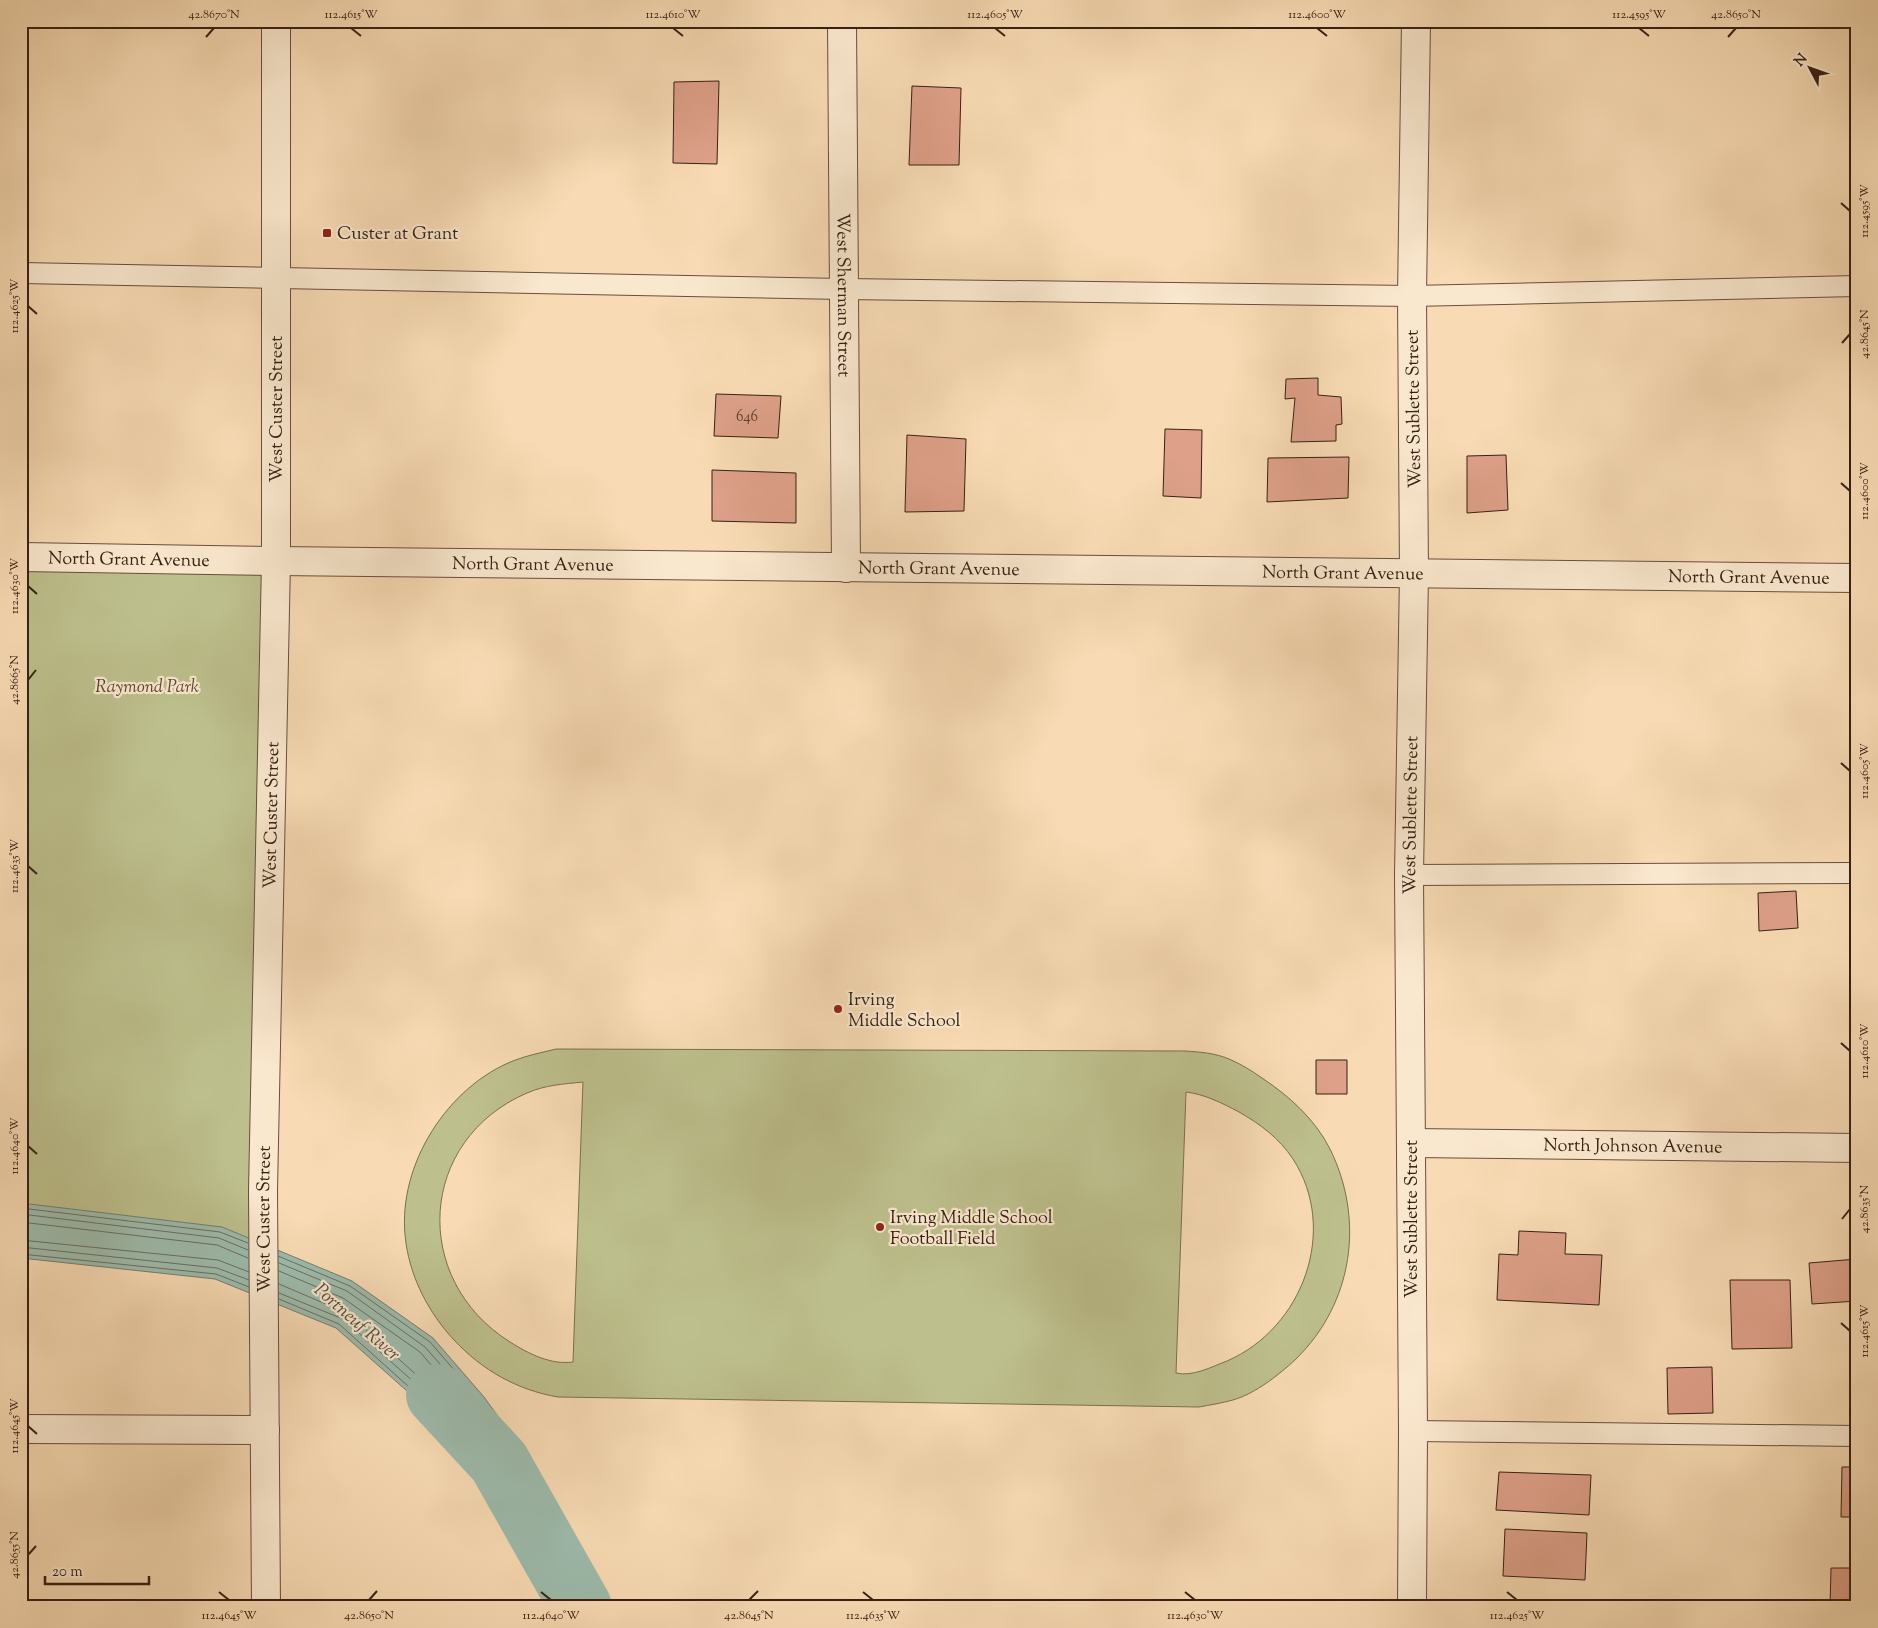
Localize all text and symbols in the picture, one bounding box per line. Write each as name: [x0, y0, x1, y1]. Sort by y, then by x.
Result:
text: 42.8670°N: [188, 6, 240, 24]
text: 112.4615°W: [324, 6, 378, 24]
text: 112.4610°W: [645, 6, 701, 24]
text: 112.4605°W: [967, 6, 1023, 24]
text: 112.4600°W: [1288, 6, 1346, 24]
text: 112.4595°W: [1612, 6, 1666, 24]
text: 42.8650°N: [1711, 6, 1761, 24]
north arrow: [1786, 42, 1836, 92]
text: N: [1790, 50, 1813, 72]
text: 112.4595°W: [1856, 184, 1874, 238]
street label: West Sherman Street: [828, 213, 856, 377]
place label: Custer at Grant: [337, 222, 458, 248]
marker: Custer at Grant: [321, 227, 333, 239]
text: 112.4625°W: [6, 278, 24, 333]
text: 42.8645°N: [1856, 309, 1874, 359]
street label: West Sublette Street: [1401, 329, 1429, 488]
street label: West Custer Street: [265, 336, 291, 483]
house number: 646: [736, 407, 758, 428]
text: 112.4600°W: [1856, 462, 1874, 520]
street label: North Grant Avenue: [48, 546, 210, 575]
street label: North Grant Avenue: [452, 552, 614, 580]
street label: North Grant Avenue: [858, 556, 1020, 584]
text: 112.4630°W: [6, 557, 24, 614]
street label: North Grant Avenue: [1262, 561, 1424, 588]
street label: North Grant Avenue: [1668, 565, 1830, 593]
text: 42.8665°N: [6, 655, 24, 705]
park label: Raymond Park: [95, 675, 199, 701]
street label: West Sublette Street: [1398, 736, 1426, 894]
street label: West Custer Street: [258, 741, 287, 889]
text: 112.4605°W: [1856, 743, 1874, 799]
text: 112.4635°W: [6, 838, 24, 893]
place label: Irving Middle School: [848, 988, 961, 1035]
marker: Irving Middle School: [832, 1003, 844, 1015]
text: 112.4610°W: [1856, 1023, 1874, 1079]
text: 112.4640°W: [6, 1117, 24, 1174]
street label: North Johnson Avenue: [1543, 1133, 1723, 1161]
street label: West Sublette Street: [1400, 1140, 1426, 1298]
street label: West Custer Street: [252, 1145, 279, 1293]
text: 42.8635°N: [1856, 1184, 1874, 1233]
place label: Irving Middle School Football Field: [890, 1206, 1053, 1253]
marker: Irving Middle School Football Field: [874, 1221, 886, 1233]
water label: Portneuf River: [307, 1278, 406, 1368]
text: 112.4615°W: [1856, 1304, 1874, 1358]
text: 112.4645°W: [6, 1398, 24, 1454]
text: 42.8655°N: [6, 1531, 24, 1579]
scale bar: [45, 1553, 149, 1585]
text: 20 m: [52, 1562, 83, 1583]
text: 112.4645°W: [201, 1607, 257, 1625]
text: 42.8650°N: [344, 1607, 394, 1625]
text: 112.4640°W: [523, 1607, 580, 1625]
text: 42.8645°N: [724, 1607, 774, 1625]
text: 112.4635°W: [846, 1607, 901, 1625]
text: 112.4630°W: [1167, 1607, 1224, 1625]
text: 112.4625°W: [1490, 1607, 1545, 1625]

